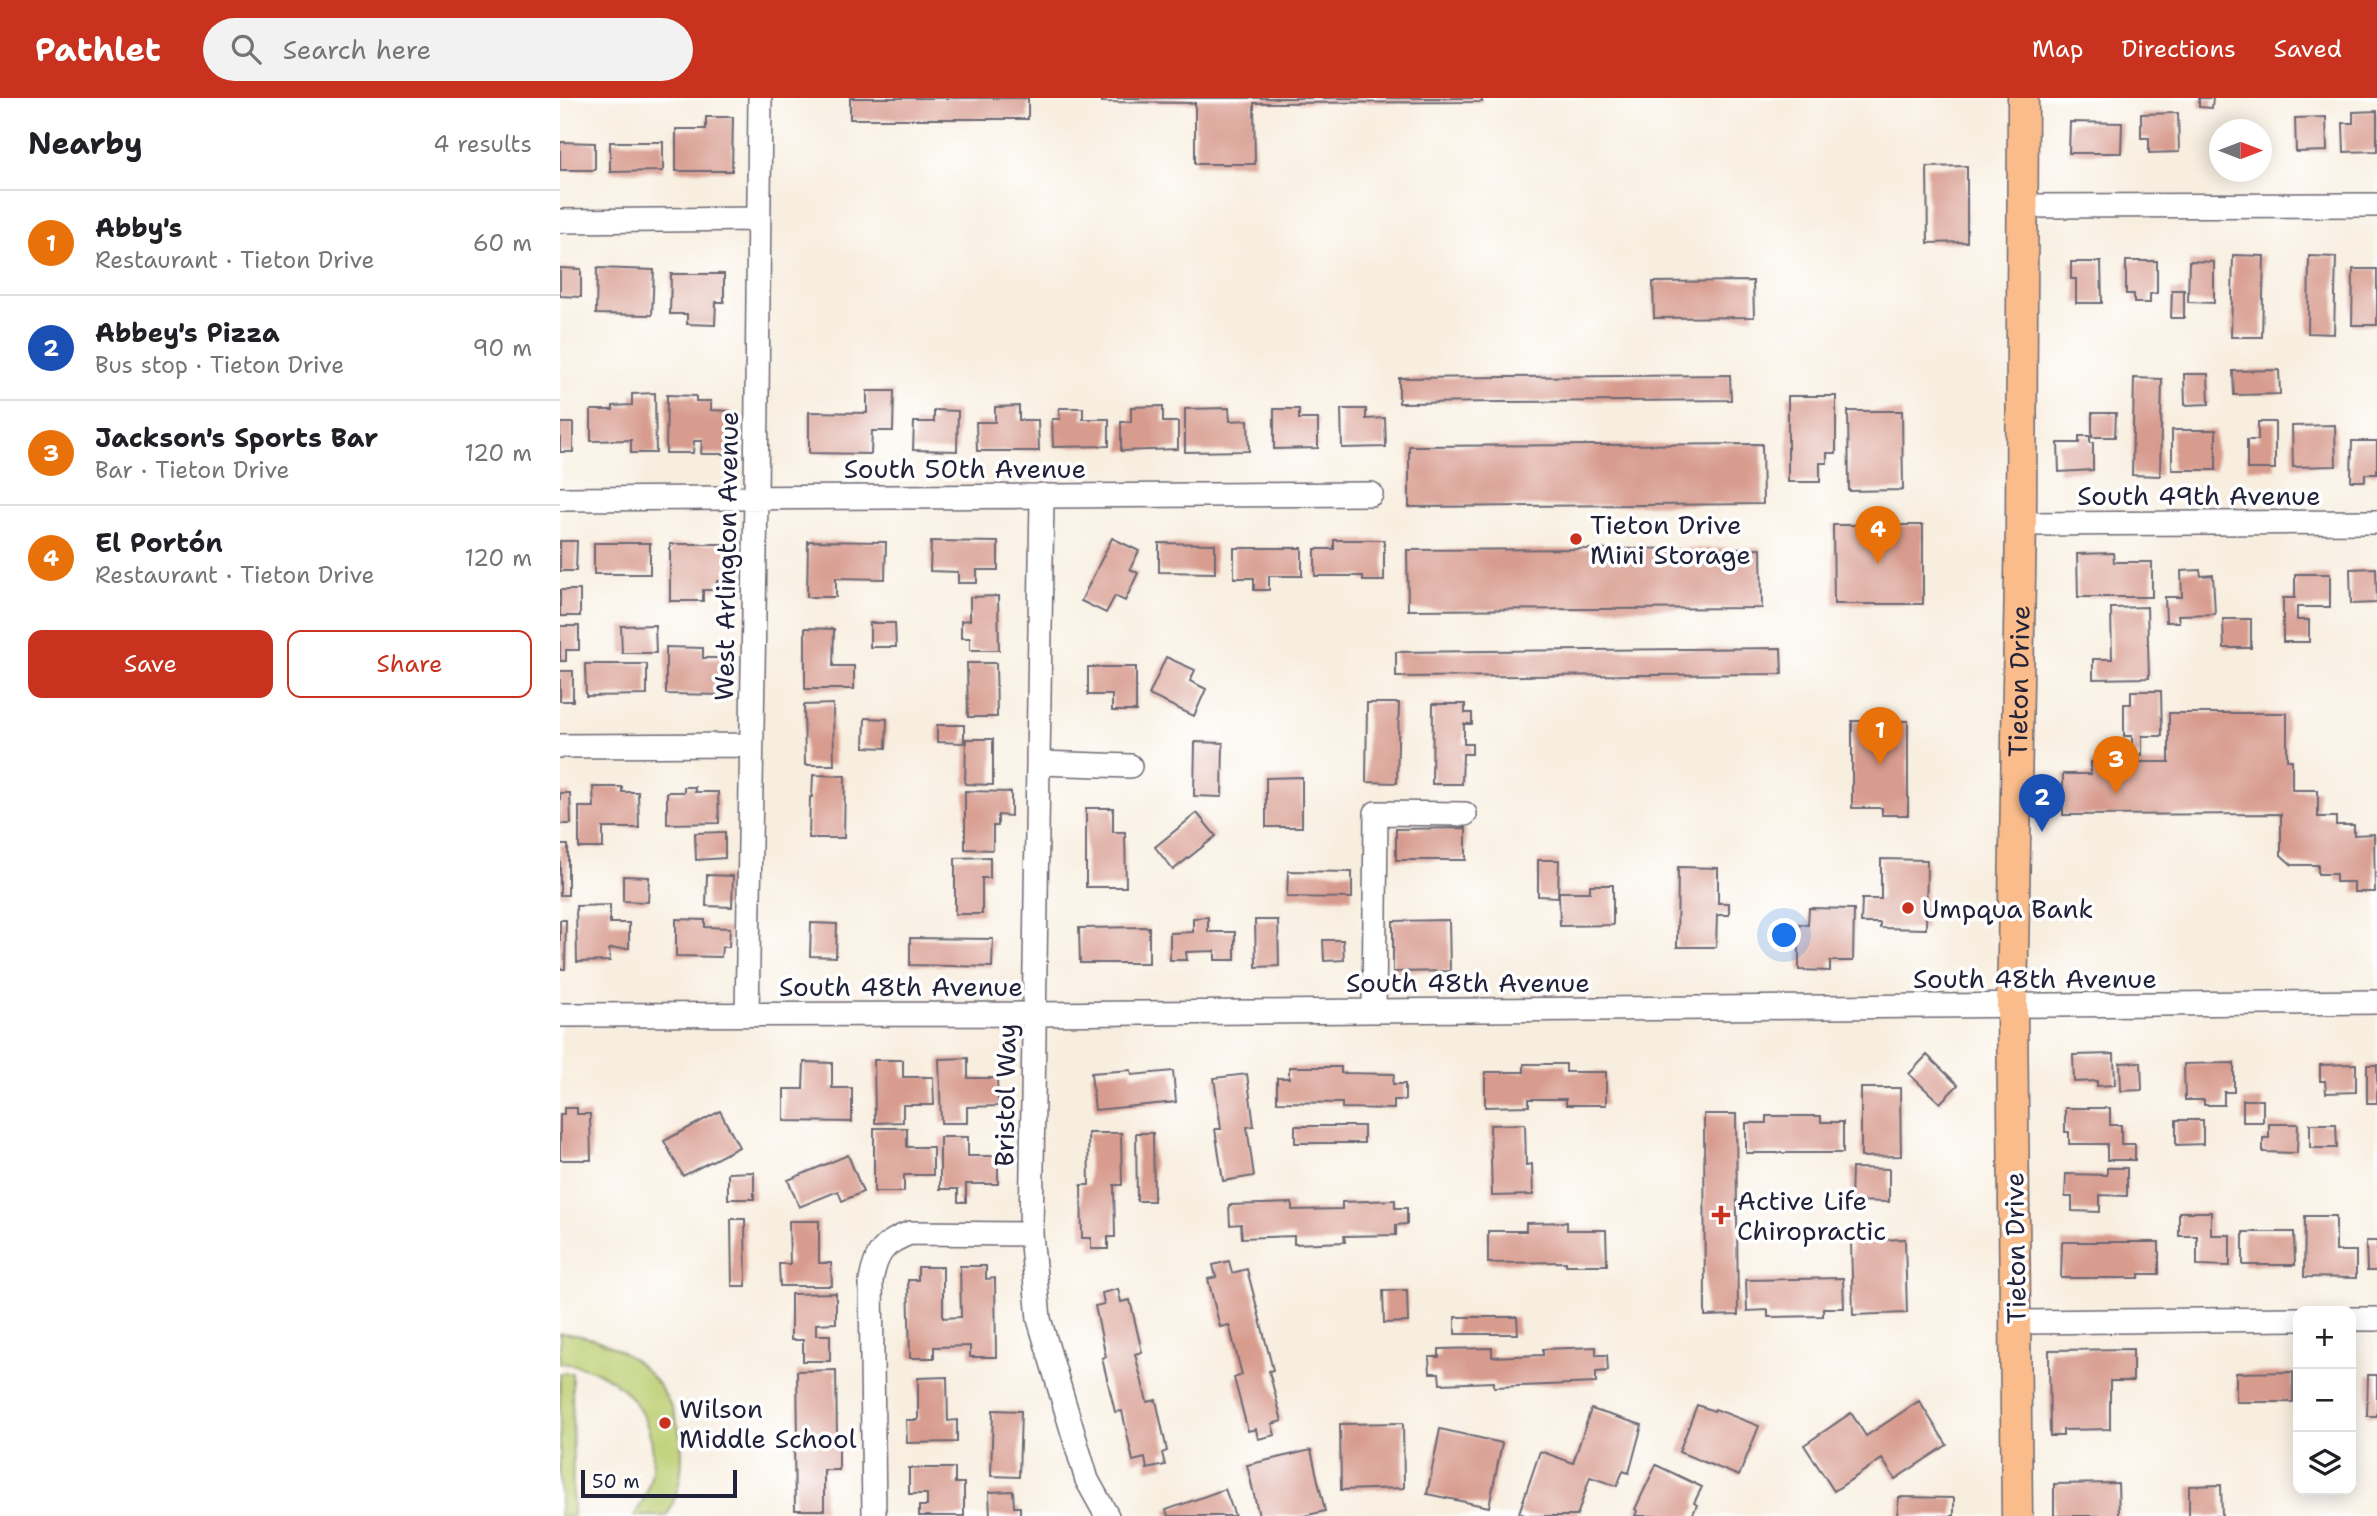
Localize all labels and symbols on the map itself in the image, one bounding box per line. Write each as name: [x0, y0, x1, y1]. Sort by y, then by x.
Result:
north arrow: [2209, 119, 2272, 182]
street label: West Arlington Avenue: [706, 411, 746, 701]
street label: South 50th Avenue: [844, 451, 1086, 486]
street label: South 49th Avenue: [2077, 478, 2321, 513]
pin: 4: [1855, 506, 1901, 564]
place label: Tieton Drive Mini Storage: [1590, 507, 1751, 572]
marker: Tieton Drive Mini Storage: [1568, 531, 1584, 547]
street label: Tieton Drive: [1999, 605, 2037, 757]
pin: 1: [1857, 707, 1903, 765]
pin: 3: [2093, 736, 2139, 794]
pin: 2: [2019, 774, 2065, 832]
place label: Umpqua Bank: [1922, 891, 2093, 926]
marker: Umpqua Bank: [1900, 900, 1916, 916]
your location: [1767, 918, 1801, 952]
street label: South 48th Avenue: [1913, 961, 2157, 996]
street label: South 48th Avenue: [1346, 965, 1590, 1000]
street label: South 48th Avenue: [779, 969, 1023, 1004]
street label: Bristol Way: [986, 1023, 1024, 1167]
street label: Tieton Drive: [1996, 1172, 2034, 1324]
place label: Active Life Chiropractic: [1737, 1183, 1886, 1248]
marker: Active Life Chiropractic: [1711, 1205, 1731, 1225]
place label: Wilson Middle School: [679, 1391, 857, 1456]
marker: Wilson Middle School: [657, 1415, 673, 1431]
scale bar: [581, 1467, 737, 1499]

